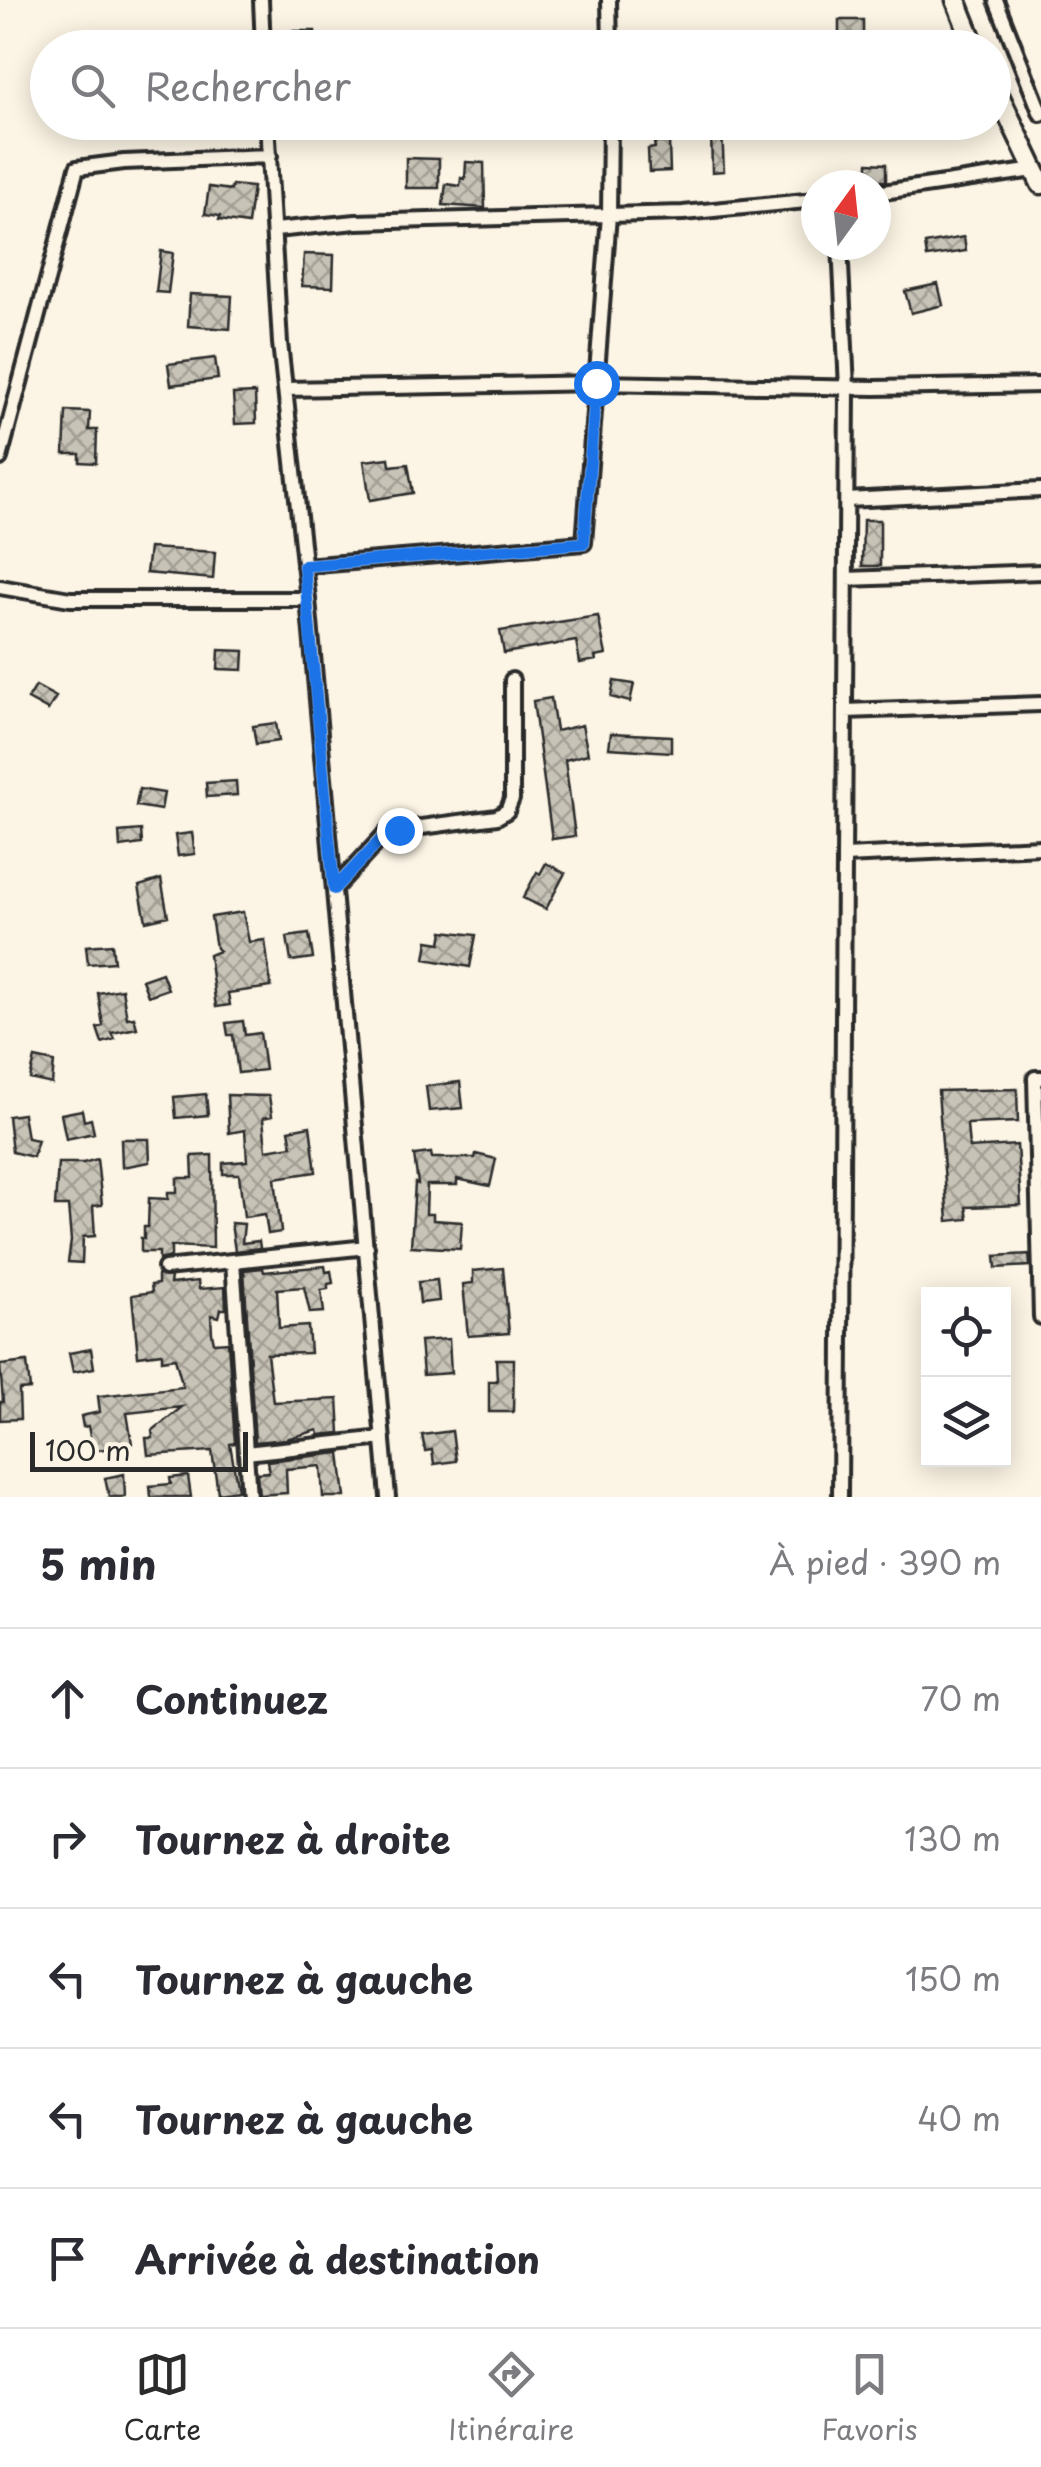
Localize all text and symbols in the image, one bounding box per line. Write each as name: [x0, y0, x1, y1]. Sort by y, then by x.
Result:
search box: [30, 30, 1011, 140]
text: Rechercher: [145, 57, 351, 114]
icon: search: [65, 58, 120, 113]
north arrow: [801, 170, 891, 260]
route start: [574, 361, 620, 407]
route end: [377, 808, 423, 854]
map controls: [921, 1287, 1011, 1467]
button: locate: [921, 1287, 1011, 1377]
button: layers: [921, 1377, 1011, 1467]
scale bar: [30, 1427, 248, 1472]
text: 100 m: [45, 1428, 131, 1471]
text: 5 min: [40, 1531, 157, 1594]
text: À pied · 390 m: [769, 1538, 1001, 1586]
text: Continuez: [135, 1670, 328, 1727]
icon: ahead: [40, 1671, 95, 1726]
text: 70 m: [921, 1674, 1001, 1722]
text: Tournez à droite: [135, 1810, 451, 1867]
icon: right: [40, 1811, 95, 1866]
text: 130 m: [904, 1814, 1001, 1862]
text: Tournez à gauche: [135, 1950, 473, 2007]
icon: left: [40, 1951, 95, 2006]
text: 150 m: [905, 1954, 1001, 2002]
text: Tournez à gauche: [135, 2090, 473, 2147]
icon: left: [40, 2091, 95, 2146]
text: 40 m: [917, 2094, 1001, 2142]
text: Arrivée à destination: [135, 2230, 540, 2287]
icon: arrive: [40, 2231, 95, 2286]
tab: Carte: [124, 2347, 201, 2450]
tab: Itinéraire: [448, 2347, 574, 2450]
tab: Favoris: [821, 2347, 917, 2450]

